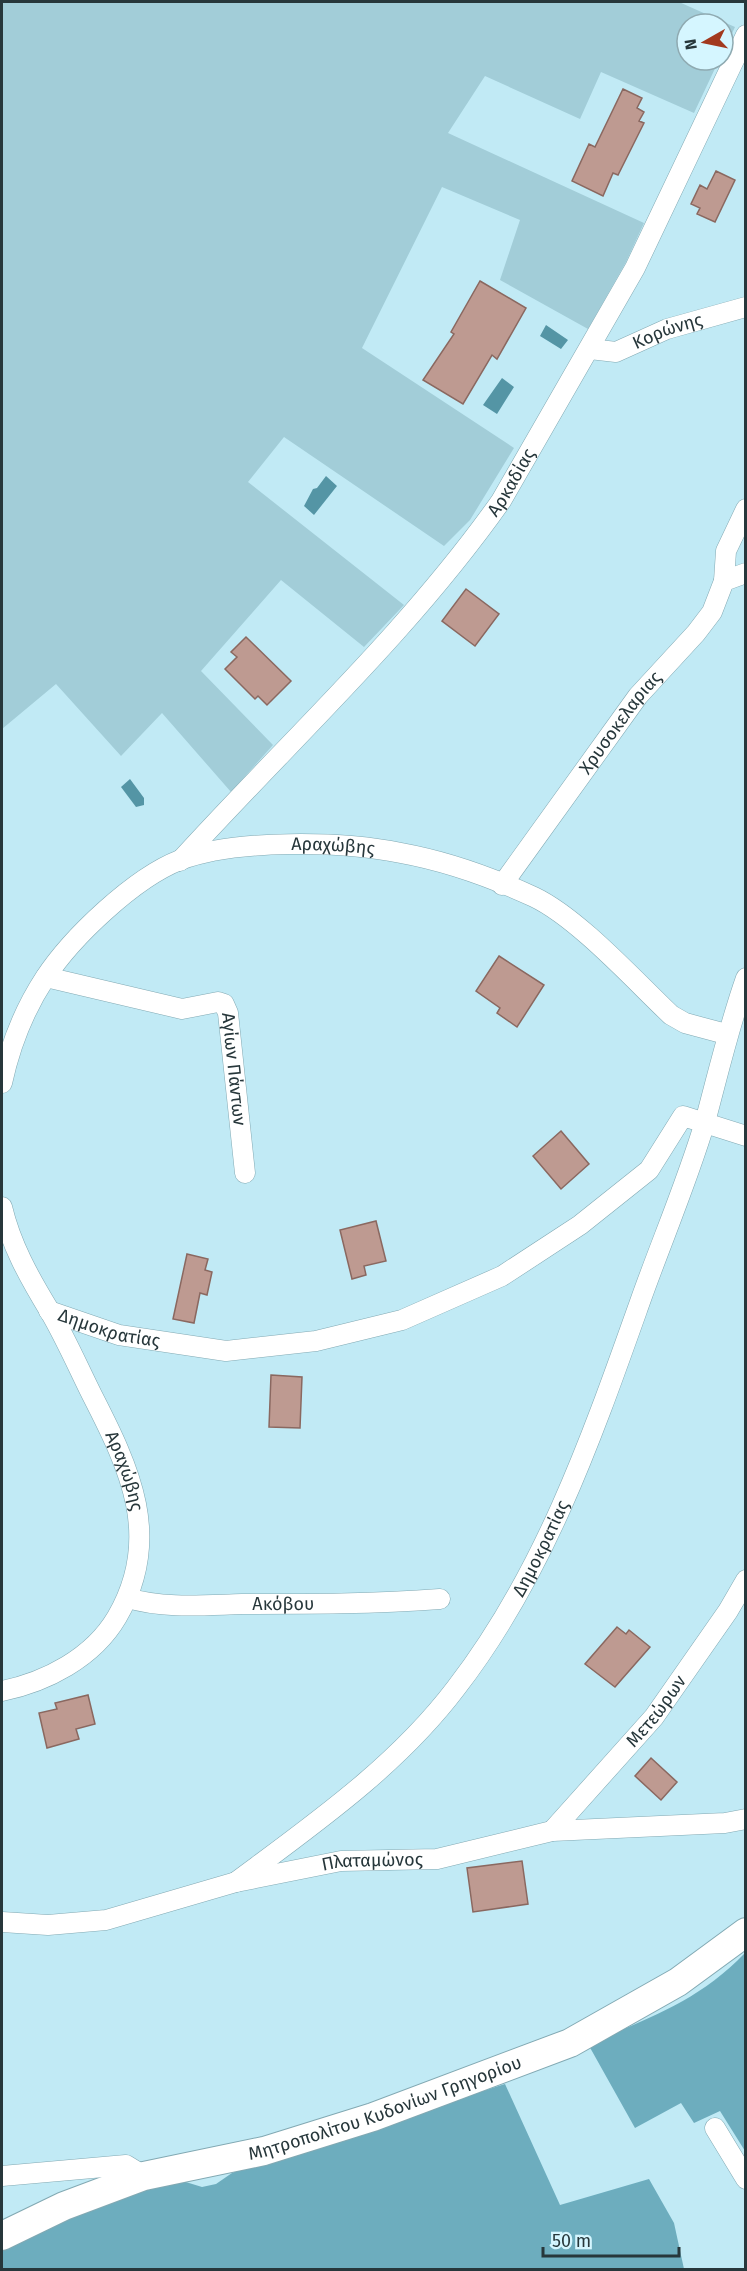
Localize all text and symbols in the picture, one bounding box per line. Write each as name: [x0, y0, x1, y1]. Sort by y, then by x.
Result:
north arrow: [675, 12, 735, 72]
text: N: [680, 38, 701, 51]
street label: Κορώνης: [629, 308, 706, 354]
street label: Αρκαδίας: [483, 444, 540, 521]
street label: Χρυσοκελαριας: [574, 666, 667, 778]
street label: Αραχώβης: [291, 833, 377, 860]
street label: Αγίων Πάντων: [217, 1012, 251, 1127]
street label: Δημοκρατίας: [56, 1304, 162, 1352]
street label: Αραχώβης: [100, 1428, 148, 1513]
street label: Δημοκρατίας: [508, 1496, 574, 1600]
street label: Ακόβου: [252, 1593, 314, 1615]
street label: Μετεώρων: [621, 1671, 691, 1752]
street label: Πλαταμώνος: [320, 1848, 424, 1876]
street label: Μητροπολίτου Κυδονίων Γρηγορίου: [246, 2051, 525, 2165]
scale bar: [543, 2220, 680, 2258]
text: 50 m: [552, 2230, 591, 2252]

